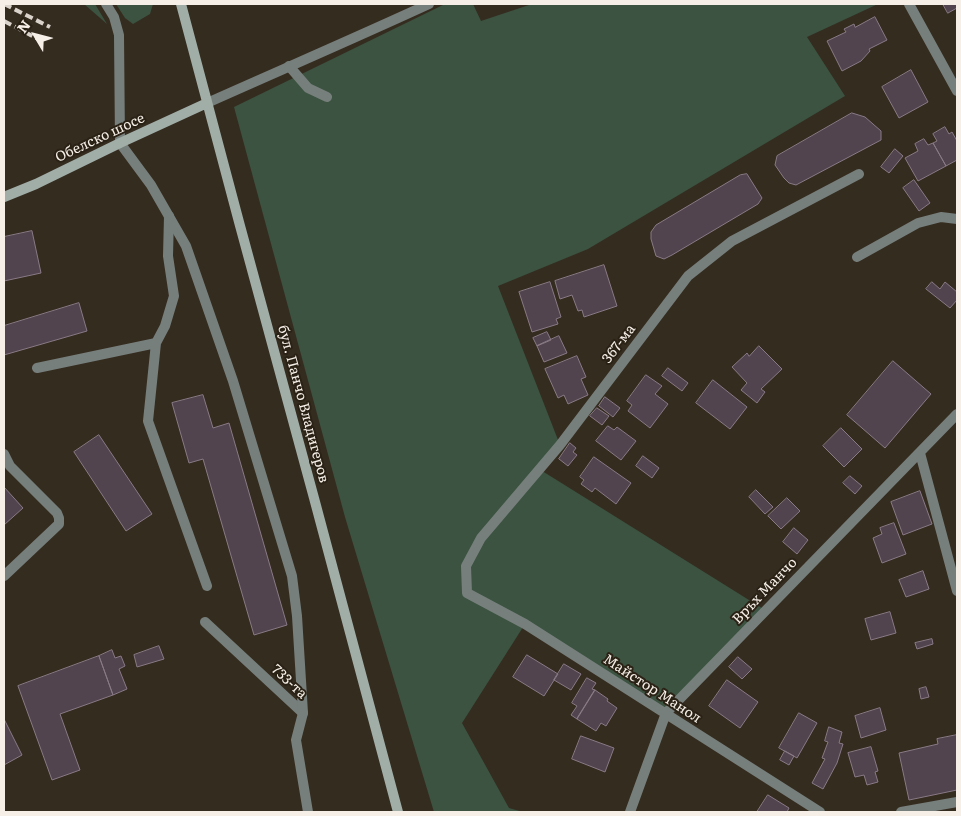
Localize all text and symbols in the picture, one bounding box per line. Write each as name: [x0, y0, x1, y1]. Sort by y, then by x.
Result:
north arrow: [10, 10, 60, 60]
text: N: [11, 15, 35, 37]
street label: Обелско шосе: [53, 110, 147, 166]
street label: 367-ма: [599, 321, 639, 367]
street label: бул. Панчо Владигеров: [274, 323, 332, 485]
street label: Връх Манчо: [729, 554, 801, 628]
street label: Майстор Манол: [600, 651, 704, 727]
street label: 733-та: [268, 661, 310, 703]

